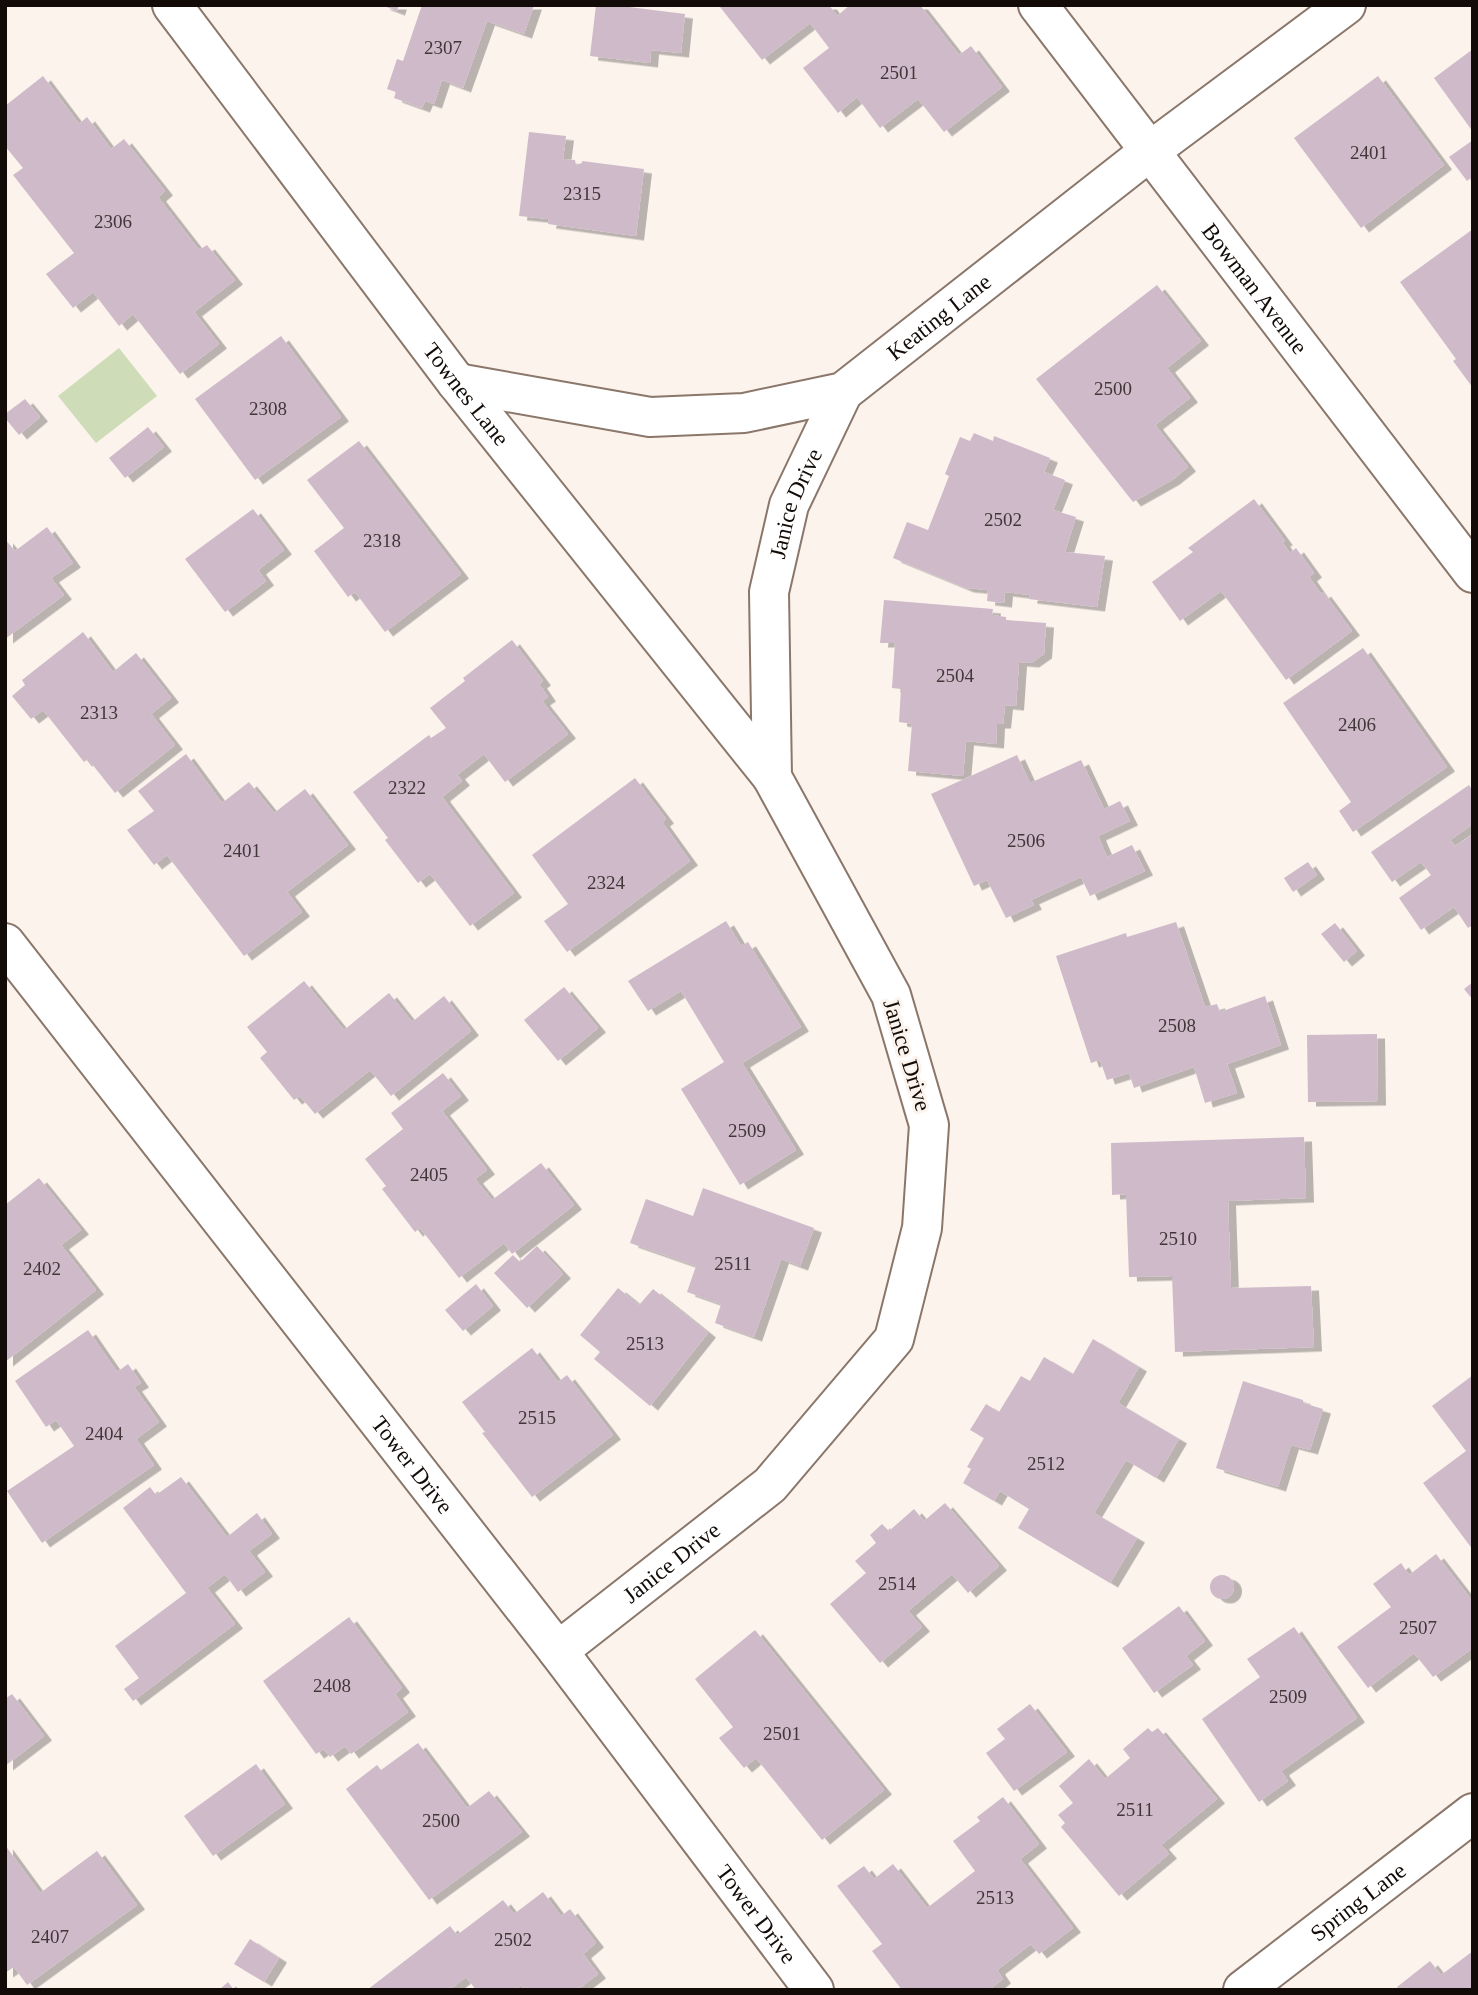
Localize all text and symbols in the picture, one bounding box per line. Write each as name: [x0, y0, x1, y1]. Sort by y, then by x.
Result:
house number: 2307: [424, 37, 462, 58]
house number: 2501: [880, 62, 918, 83]
house number: 2401: [1350, 142, 1388, 163]
house number: 2315: [563, 183, 601, 204]
house number: 2306: [94, 211, 132, 232]
street label: Bowman Avenue: [1197, 218, 1313, 359]
street label: Keating Lane: [882, 269, 995, 365]
street label: Townes Lane: [419, 338, 514, 450]
house number: 2500: [1094, 378, 1132, 399]
house number: 2308: [249, 398, 287, 419]
street label: Janice Drive: [765, 444, 827, 561]
house number: 2502: [984, 509, 1022, 530]
house number: 2318: [363, 530, 401, 551]
house number: 2504: [936, 665, 975, 686]
house number: 2313: [80, 702, 118, 723]
house number: 2406: [1338, 714, 1376, 735]
house number: 2322: [388, 777, 426, 798]
house number: 2506: [1007, 830, 1045, 851]
house number: 2401: [223, 840, 261, 861]
house number: 2324: [587, 872, 626, 893]
street label: Janice Drive: [878, 996, 936, 1114]
house number: 2508: [1158, 1015, 1196, 1036]
house number: 2509: [728, 1120, 766, 1141]
house number: 2405: [410, 1164, 448, 1185]
house number: 2510: [1159, 1228, 1197, 1249]
house number: 2511: [714, 1253, 752, 1274]
house number: 2402: [23, 1258, 61, 1279]
house number: 2513: [626, 1333, 664, 1354]
house number: 2515: [518, 1407, 556, 1428]
street label: Tower Drive: [367, 1411, 458, 1518]
house number: 2404: [85, 1423, 124, 1444]
house number: 2512: [1027, 1453, 1065, 1474]
street label: Janice Drive: [618, 1517, 725, 1608]
house number: 2514: [878, 1573, 917, 1594]
house number: 2507: [1399, 1617, 1437, 1638]
house number: 2408: [313, 1675, 351, 1696]
house number: 2509: [1269, 1686, 1307, 1707]
house number: 2501: [763, 1723, 801, 1744]
house number: 2511: [1116, 1799, 1154, 1820]
house number: 2500: [422, 1810, 460, 1831]
street label: Spring Lane: [1305, 1857, 1410, 1946]
street label: Tower Drive: [712, 1860, 802, 1968]
house number: 2513: [976, 1887, 1014, 1908]
house number: 2407: [31, 1926, 69, 1947]
house number: 2502: [494, 1929, 532, 1950]

